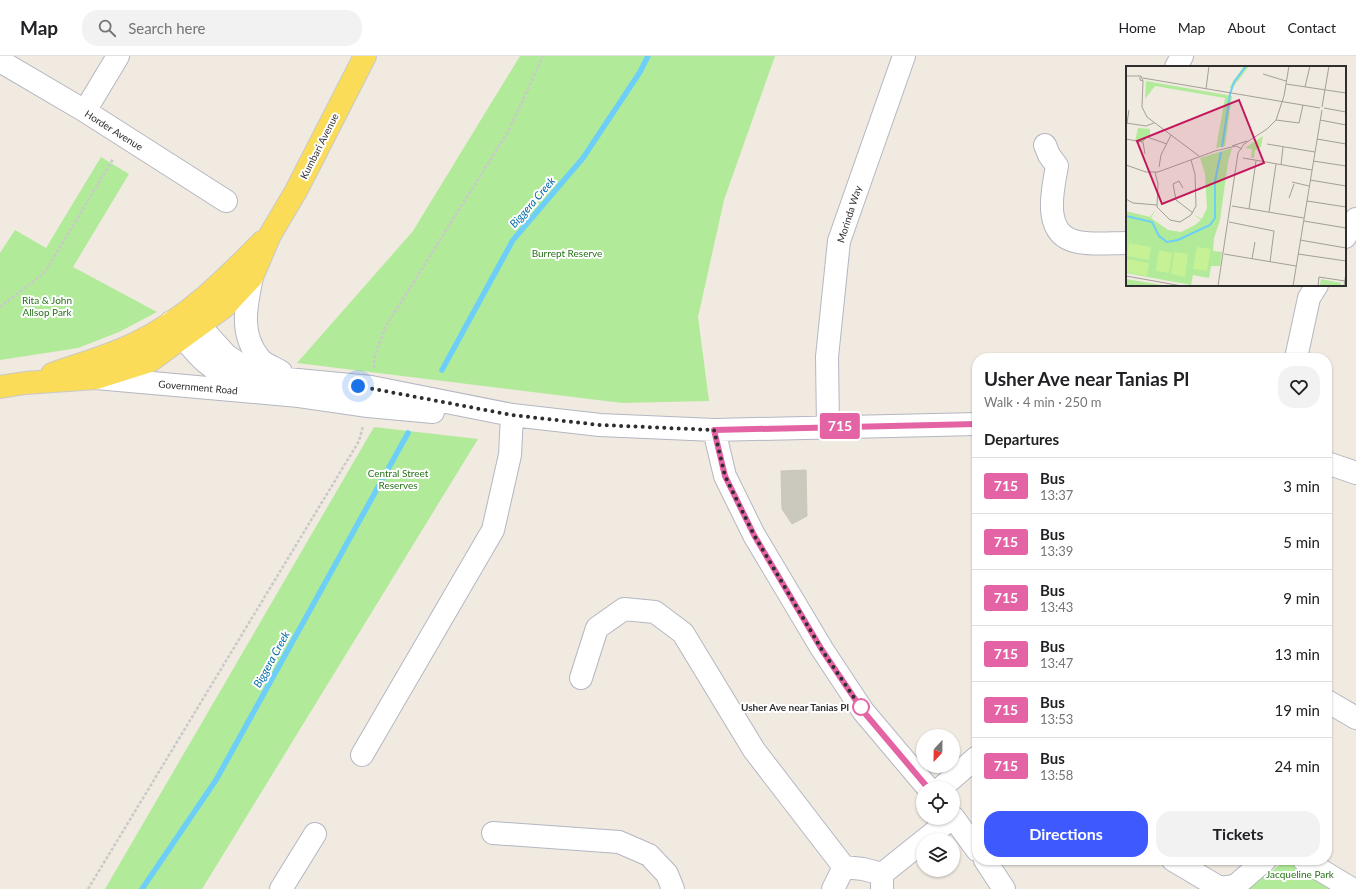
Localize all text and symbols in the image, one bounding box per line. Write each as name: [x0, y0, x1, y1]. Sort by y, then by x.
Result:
search box: [82, 10, 362, 46]
text: Map: [20, 16, 58, 39]
icon: search: [96, 17, 118, 39]
text: Search here: [128, 19, 206, 37]
text: Home: [1118, 19, 1156, 36]
text: Map: [1178, 19, 1205, 36]
text: About: [1227, 19, 1265, 36]
text: Contact: [1287, 19, 1336, 36]
inset map: [1126, 66, 1346, 286]
street label: Horder Avenue: [83, 107, 145, 153]
street label: Kumbari Avenue: [297, 111, 341, 181]
water label: Biggera Creek: [507, 174, 558, 230]
street label: Morinda Way: [834, 183, 864, 244]
park label: Burrept Reserve: [532, 247, 602, 259]
park label: Rita & John Allsop Park: [22, 294, 73, 318]
button: heart: [1278, 366, 1320, 408]
text: Usher Ave near Tanias Pl: [984, 367, 1189, 390]
your location: [348, 376, 368, 396]
street label: Government Road: [158, 378, 238, 396]
text: Walk · 4 min · 250 m: [984, 394, 1102, 410]
line badge: 715: [817, 413, 863, 439]
text: 715: [828, 417, 852, 434]
text: Departures: [984, 430, 1059, 448]
park label: Central Street Reserves: [368, 467, 429, 491]
text: Bus: [1040, 469, 1065, 487]
text: 715: [994, 477, 1018, 494]
text: 3 min: [1283, 477, 1320, 495]
text: 13:37: [1040, 487, 1073, 503]
text: Bus: [1040, 525, 1065, 543]
text: 715: [994, 533, 1018, 550]
text: 5 min: [1283, 533, 1320, 551]
text: 13:39: [1040, 543, 1073, 559]
text: Bus: [1040, 581, 1065, 599]
text: 715: [994, 589, 1018, 606]
text: 9 min: [1283, 589, 1320, 607]
text: 13:43: [1040, 599, 1073, 615]
water label: Biggera Creek: [250, 628, 292, 690]
text: Bus: [1040, 637, 1065, 655]
text: 715: [994, 645, 1018, 662]
text: 13 min: [1274, 645, 1320, 663]
text: 13:47: [1040, 655, 1073, 671]
text: Bus: [1040, 693, 1065, 711]
marker: Usher Ave near Tanias Pl: [852, 698, 870, 716]
place label: Usher Ave near Tanias Pl: [741, 701, 849, 713]
text: 715: [994, 701, 1018, 718]
text: 19 min: [1274, 701, 1320, 719]
text: 13:53: [1040, 711, 1073, 727]
north arrow: [916, 729, 960, 773]
map controls: [916, 729, 960, 877]
text: Bus: [1040, 749, 1065, 767]
text: 715: [994, 757, 1018, 774]
text: 24 min: [1274, 757, 1320, 775]
text: 13:58: [1040, 767, 1073, 783]
button: locate: [916, 781, 960, 825]
button: Directions: [984, 811, 1148, 857]
button: Tickets: [1156, 811, 1320, 857]
button: layers: [916, 833, 960, 877]
park label: Jacqueline Park: [1266, 868, 1335, 880]

